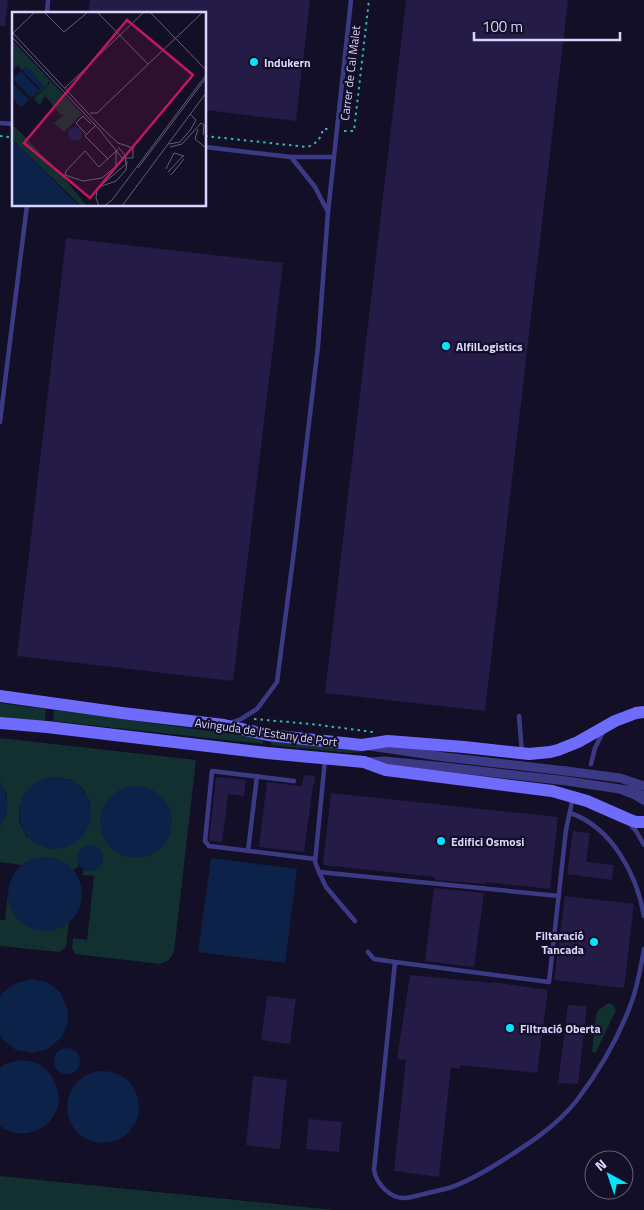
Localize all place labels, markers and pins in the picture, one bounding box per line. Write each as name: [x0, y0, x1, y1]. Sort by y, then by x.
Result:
place label: Indukern: [264, 53, 311, 72]
marker: Indukern: [248, 56, 260, 68]
place label: AlfilLogistics: [456, 337, 523, 356]
marker: AlfilLogistics: [440, 340, 452, 352]
place label: Edifici Osmosi: [451, 832, 524, 851]
marker: Edifici Osmosi: [435, 835, 447, 847]
place label: Filtaració Tancada: [535, 926, 584, 959]
marker: Filtaració Tancada: [588, 936, 600, 948]
place label: Filtració Oberta: [520, 1019, 601, 1038]
marker: Filtració Oberta: [504, 1022, 516, 1034]

